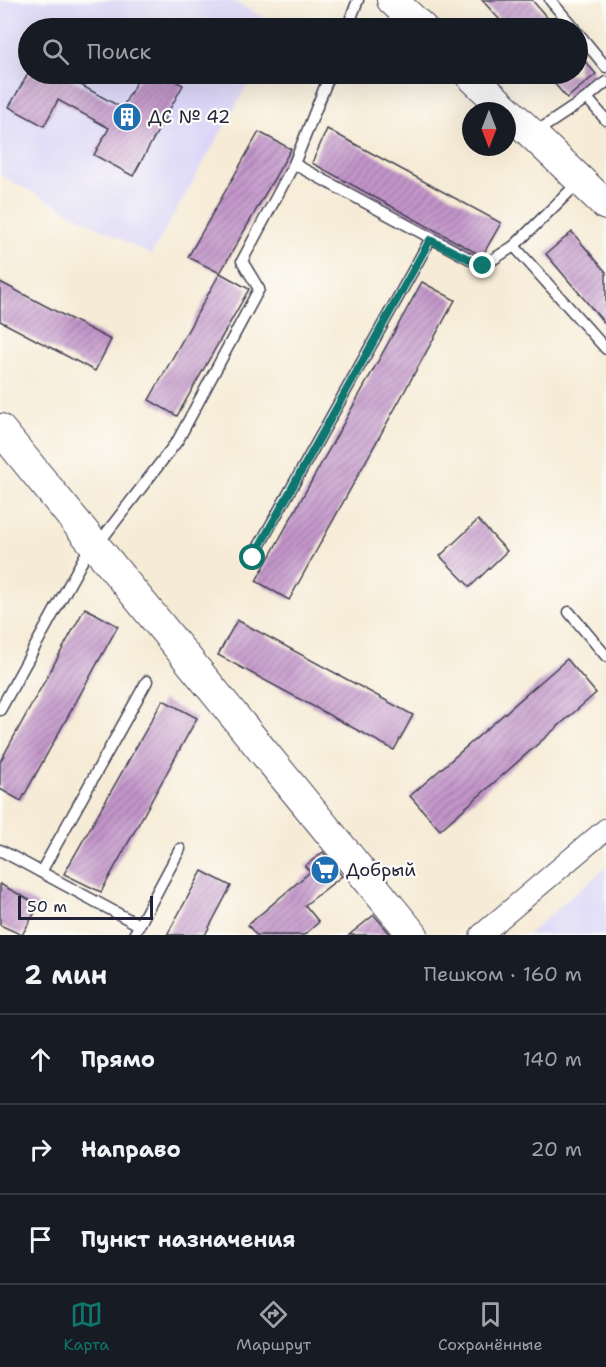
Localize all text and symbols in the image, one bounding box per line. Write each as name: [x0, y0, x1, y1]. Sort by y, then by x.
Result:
search box: [18, 18, 588, 84]
icon: search: [39, 35, 72, 68]
text: Поиск: [87, 37, 151, 66]
building icon: ДС № 42: [111, 101, 143, 133]
north arrow: [462, 102, 516, 156]
place label: ДС № 42: [148, 105, 230, 129]
route end: [469, 252, 495, 278]
route start: [239, 544, 265, 570]
supermarket icon: Добрый: [309, 854, 341, 886]
place label: Добрый: [346, 858, 416, 882]
scale bar: [18, 893, 153, 920]
text: 50 m: [27, 896, 67, 917]
text: 2 мин: [24, 957, 107, 992]
text: Пешком · 160 m: [424, 961, 582, 987]
icon: ahead: [24, 1043, 57, 1076]
text: Прямо: [81, 1045, 155, 1074]
text: 140 m: [523, 1046, 582, 1072]
icon: right: [24, 1133, 57, 1166]
text: Направо: [81, 1135, 181, 1164]
text: 20 m: [531, 1136, 582, 1162]
icon: arrive: [24, 1223, 57, 1256]
text: Пункт назначения: [81, 1225, 295, 1254]
tab: Карта: [64, 1298, 109, 1355]
tab: Маршрут: [236, 1298, 311, 1355]
tab: Сохранённые: [438, 1298, 542, 1355]

